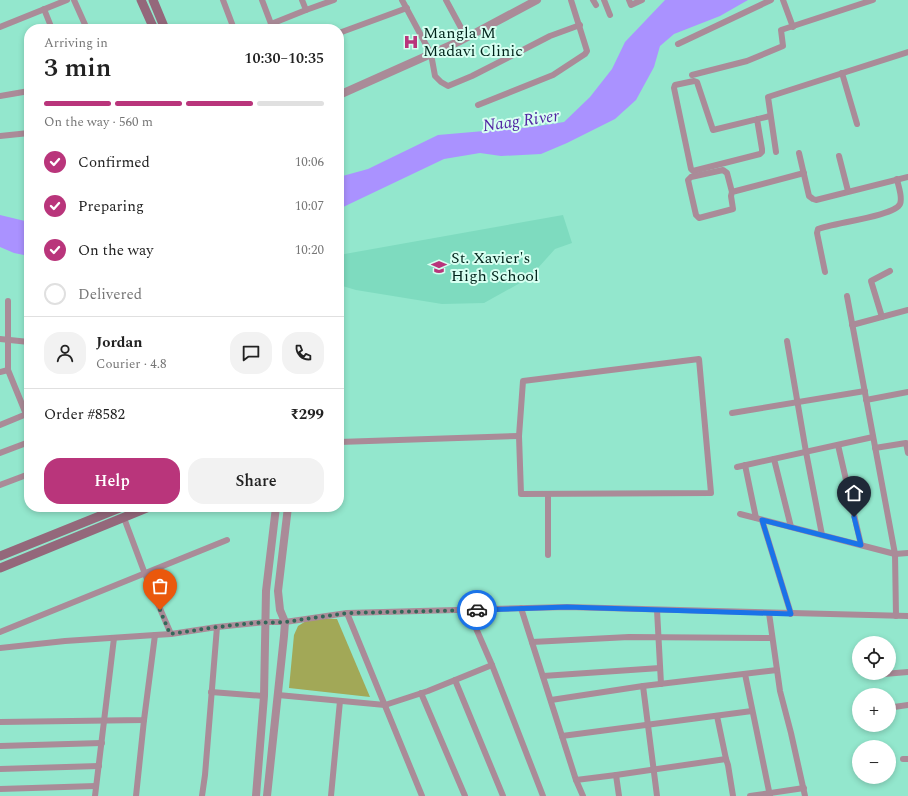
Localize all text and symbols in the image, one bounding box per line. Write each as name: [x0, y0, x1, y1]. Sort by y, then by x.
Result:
place label: Mangla M Madavi Clinic: [423, 21, 523, 63]
text: Arriving in: [44, 33, 108, 53]
hospital icon: Mangla M Madavi Clinic: [402, 33, 420, 51]
text: 10:30–10:35: [244, 47, 324, 70]
text: 3 min: [44, 48, 111, 88]
water label: Naag River: [481, 103, 561, 139]
text: On the way · 560 m: [44, 112, 153, 132]
icon: check: [44, 151, 66, 173]
text: Confirmed: [78, 151, 150, 174]
text: 10:06: [295, 152, 324, 172]
icon: check: [44, 195, 66, 217]
text: Preparing: [78, 195, 144, 218]
text: 10:07: [295, 196, 324, 216]
icon: check: [44, 239, 66, 261]
text: On the way: [78, 239, 153, 262]
text: 10:20: [295, 240, 324, 260]
place label: St. Xavier's High School: [451, 246, 539, 288]
school or university icon: St. Xavier's High School: [430, 258, 448, 276]
text: Delivered: [78, 283, 142, 306]
text: Jordan: [96, 331, 143, 354]
button: person: [44, 332, 86, 374]
button: chat: [230, 332, 272, 374]
button: phone: [282, 332, 324, 374]
text: Courier · 4.8: [96, 354, 166, 374]
text: Order #8582: [44, 403, 125, 426]
text: ₹299: [290, 403, 324, 426]
button: Help: [44, 458, 180, 504]
button: Share: [188, 458, 324, 504]
pin: [837, 476, 871, 517]
icon: home: [843, 482, 865, 504]
pin: [143, 569, 177, 610]
icon: bag: [149, 575, 171, 597]
courier: [457, 590, 497, 630]
icon: car: [466, 599, 488, 621]
map controls: [852, 636, 896, 784]
button: locate: [852, 636, 896, 680]
button: +: [852, 688, 896, 732]
button: −: [852, 740, 896, 784]

